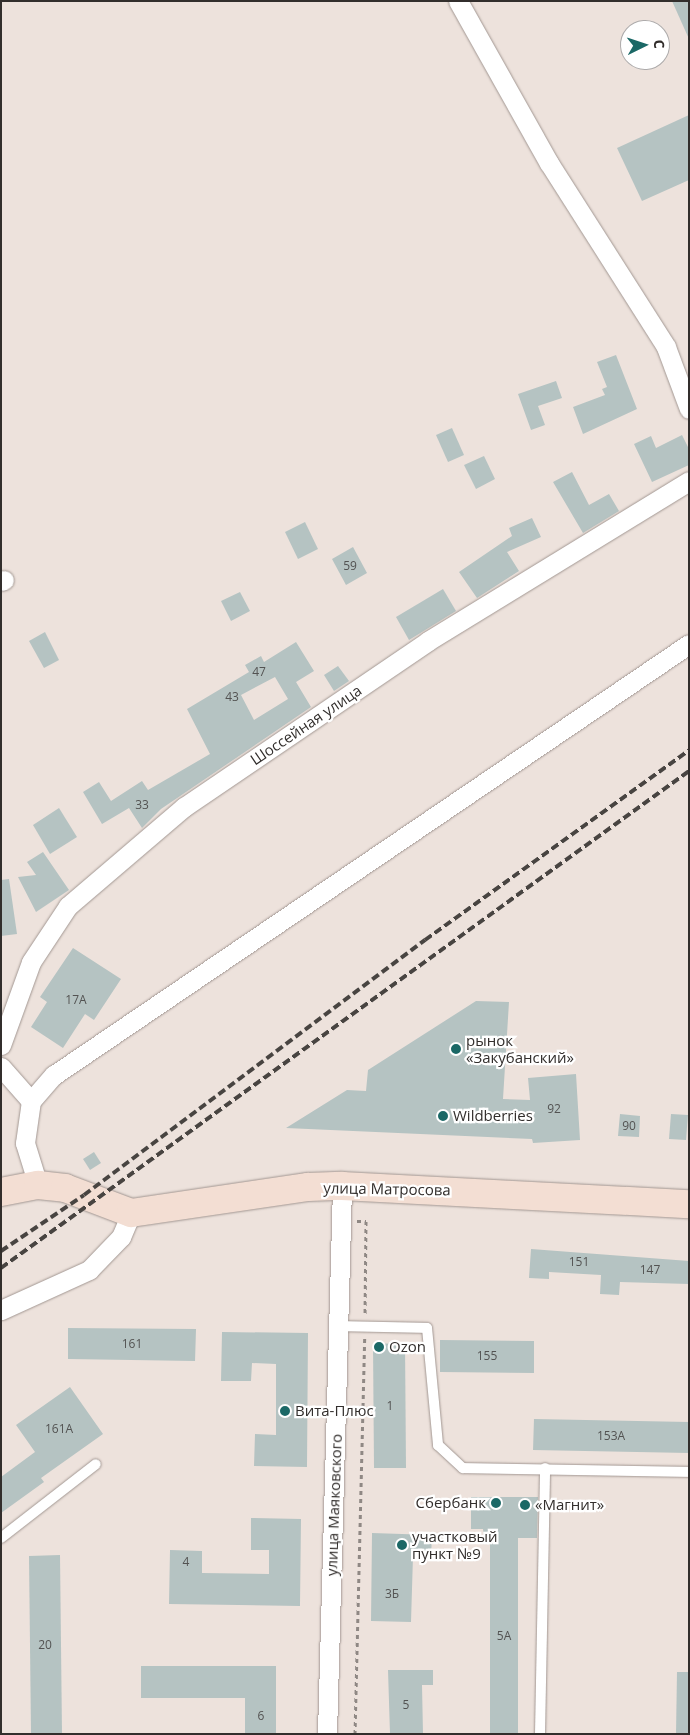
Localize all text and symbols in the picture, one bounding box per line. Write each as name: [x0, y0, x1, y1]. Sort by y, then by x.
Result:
north arrow: [620, 20, 670, 70]
text: С: [650, 39, 669, 49]
house number: 59: [343, 559, 357, 573]
house number: 47: [252, 665, 266, 679]
street label: Шоссейная улица: [247, 681, 365, 769]
house number: 43: [225, 690, 239, 704]
house number: 33: [135, 798, 149, 812]
house number: 17А: [65, 993, 87, 1007]
place label: рынок «Закубанский»: [466, 1031, 574, 1066]
marker: рынок «Закубанский»: [450, 1043, 462, 1055]
house number: 92: [547, 1102, 561, 1116]
place label: Wildberries: [453, 1107, 533, 1125]
marker: Wildberries: [437, 1110, 449, 1122]
house number: 90: [622, 1119, 636, 1133]
street label: улица Матросова: [323, 1179, 451, 1199]
house number: 151: [569, 1255, 589, 1269]
house number: 147: [640, 1263, 660, 1277]
house number: 161: [122, 1337, 142, 1351]
place label: Ozon: [389, 1338, 426, 1356]
marker: Ozon: [373, 1341, 385, 1353]
house number: 155: [477, 1349, 497, 1363]
house number: 1: [387, 1399, 393, 1413]
place label: Вита-Плюс: [295, 1402, 374, 1420]
marker: Вита-Плюс: [279, 1405, 291, 1417]
house number: 161А: [45, 1422, 73, 1436]
house number: 153А: [597, 1429, 625, 1443]
street label: улица Маяковского: [323, 1434, 345, 1576]
place label: Сбербанк: [416, 1494, 486, 1512]
place label: «Магнит»: [535, 1496, 604, 1514]
marker: Сбербанк: [490, 1497, 502, 1509]
marker: «Магнит»: [519, 1499, 531, 1511]
place label: участковый пункт №9: [412, 1527, 498, 1562]
marker: участковый пункт №9: [396, 1539, 408, 1551]
house number: 4: [183, 1555, 189, 1569]
house number: 3Б: [385, 1587, 399, 1601]
house number: 5А: [497, 1629, 511, 1643]
house number: 20: [38, 1638, 52, 1652]
house number: 5: [403, 1698, 409, 1712]
house number: 6: [258, 1709, 264, 1723]

